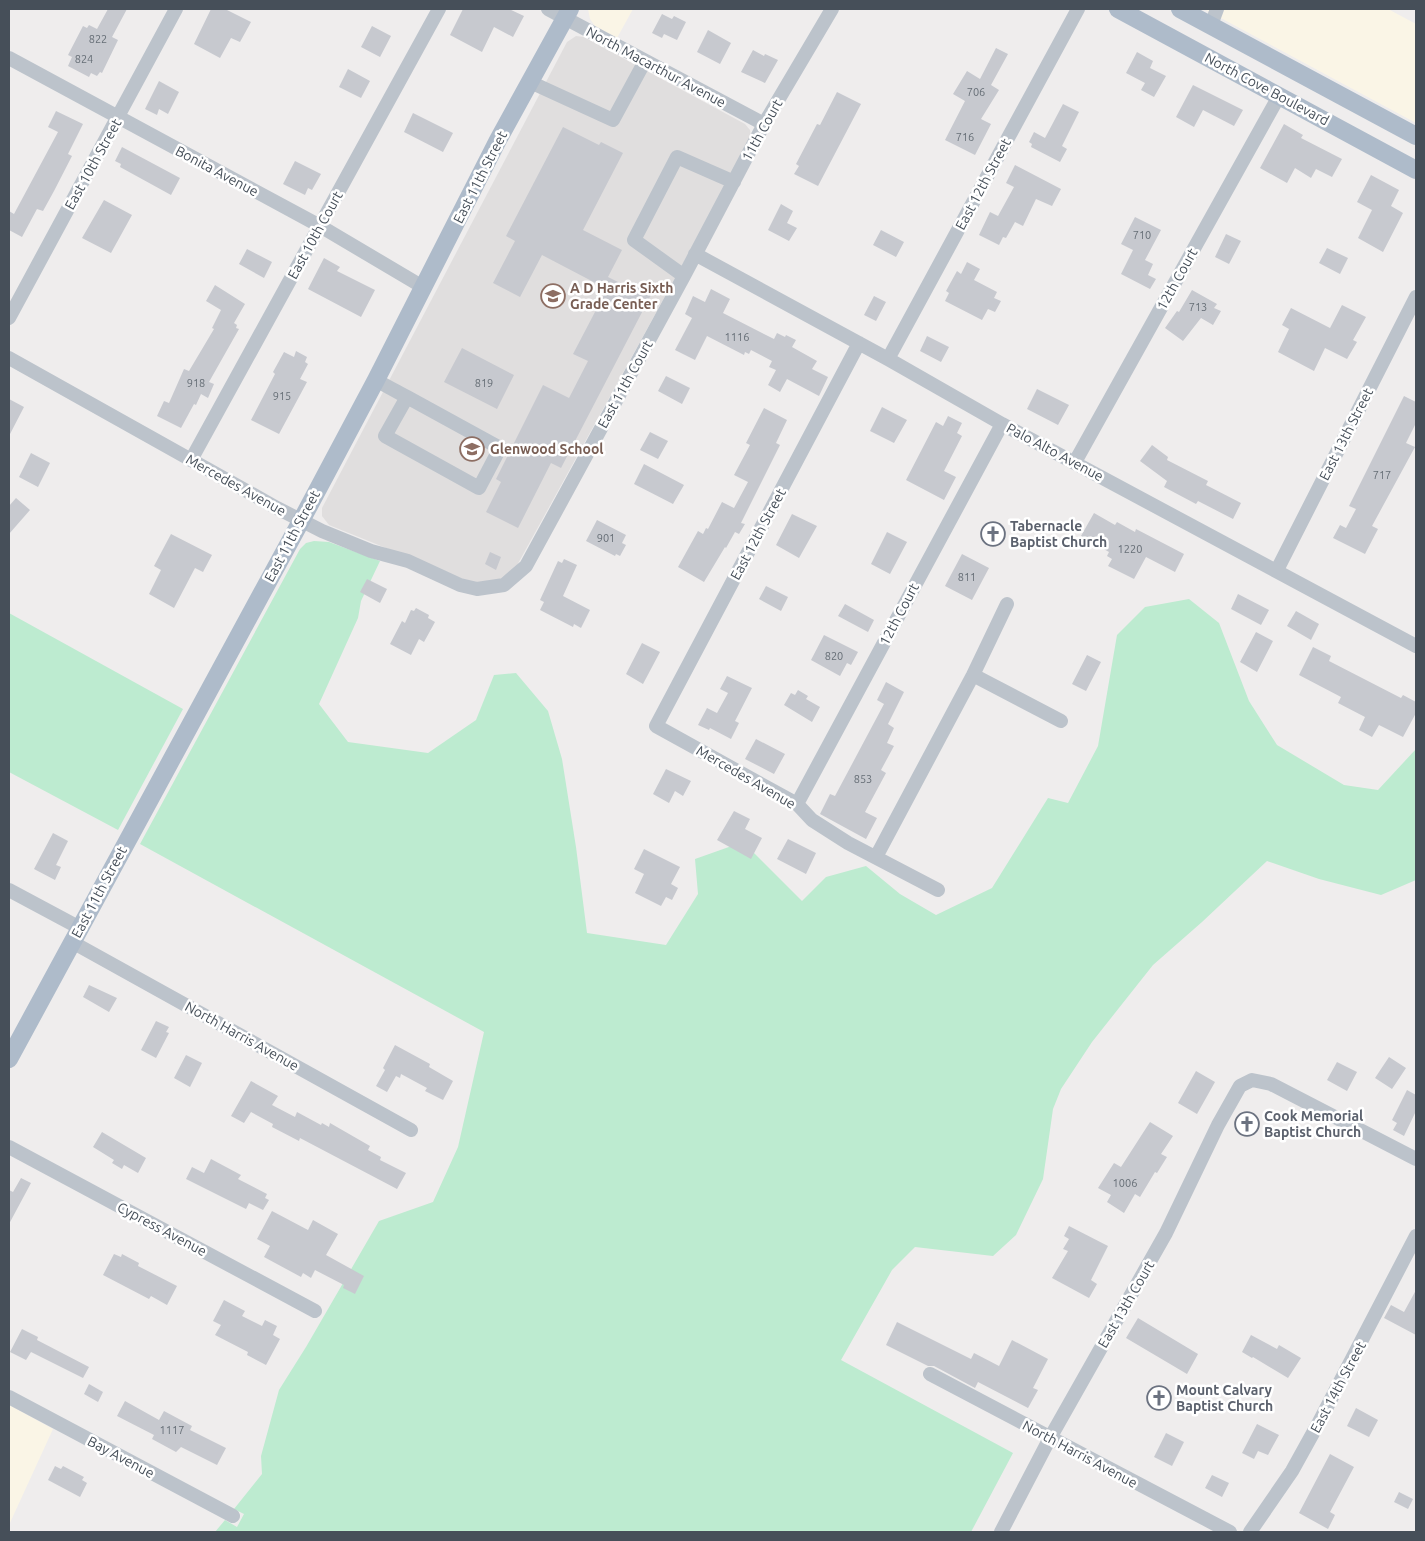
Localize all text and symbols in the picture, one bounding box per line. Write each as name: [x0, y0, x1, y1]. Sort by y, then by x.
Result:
street label: North Macarthur Avenue: [584, 23, 728, 111]
house number: 822: [89, 33, 107, 45]
street label: North Cove Boulevard: [1202, 49, 1332, 129]
house number: 824: [75, 53, 93, 65]
house number: 706: [967, 86, 985, 98]
street label: 11th Court: [739, 96, 786, 164]
street label: East 10th Street: [61, 115, 125, 212]
street label: East 11th Street: [450, 128, 510, 226]
house number: 716: [956, 131, 974, 143]
street label: East 12th Street: [952, 135, 1014, 233]
street label: Bonita Avenue: [173, 142, 261, 200]
street label: East 10th Court: [284, 188, 346, 282]
house number: 710: [1133, 229, 1151, 241]
street label: 12th Court: [1154, 245, 1201, 313]
place label: A D Harris Sixth Grade Center: [570, 280, 673, 312]
school or university icon: A D Harris Sixth Grade Center: [540, 283, 566, 309]
house number: 713: [1189, 301, 1207, 313]
house number: 1116: [725, 331, 749, 343]
street label: East 11th Court: [594, 337, 656, 431]
house number: 918: [187, 377, 205, 389]
house number: 819: [475, 377, 493, 389]
street label: East 13th Street: [1316, 385, 1376, 483]
house number: 915: [273, 390, 291, 402]
street label: Palo Alto Avenue: [1004, 420, 1106, 484]
school or university icon: Glenwood School: [459, 436, 485, 462]
place label: Glenwood School: [490, 441, 604, 457]
street label: Mercedes Avenue: [183, 451, 289, 519]
house number: 717: [1373, 469, 1391, 481]
street label: East 12th Street: [727, 485, 789, 583]
street label: East 11th Street: [261, 487, 323, 585]
place label: Tabernacle Baptist Church: [1010, 518, 1107, 550]
church icon: Tabernacle Baptist Church: [980, 521, 1006, 547]
house number: 901: [597, 532, 615, 544]
house number: 1220: [1118, 543, 1142, 555]
house number: 811: [958, 571, 976, 583]
street label: 12th Court: [876, 580, 922, 648]
house number: 820: [825, 650, 843, 662]
street label: Mercedes Avenue: [694, 742, 798, 812]
house number: 853: [854, 773, 872, 785]
street label: East 11th Street: [68, 843, 130, 941]
street label: North Harris Avenue: [182, 998, 302, 1074]
place label: Cook Memorial Baptist Church: [1264, 1108, 1363, 1140]
church icon: Cook Memorial Baptist Church: [1234, 1111, 1260, 1137]
house number: 1006: [1113, 1177, 1137, 1189]
street label: Cypress Avenue: [115, 1199, 209, 1259]
street label: East 13th Court: [1095, 1257, 1158, 1350]
street label: East 14th Street: [1307, 1338, 1369, 1436]
place label: Mount Calvary Baptist Church: [1176, 1382, 1273, 1414]
church icon: Mount Calvary Baptist Church: [1146, 1385, 1172, 1411]
street label: North Harris Avenue: [1020, 1417, 1140, 1491]
house number: 1117: [160, 1424, 184, 1436]
street label: Bay Avenue: [85, 1433, 157, 1481]

